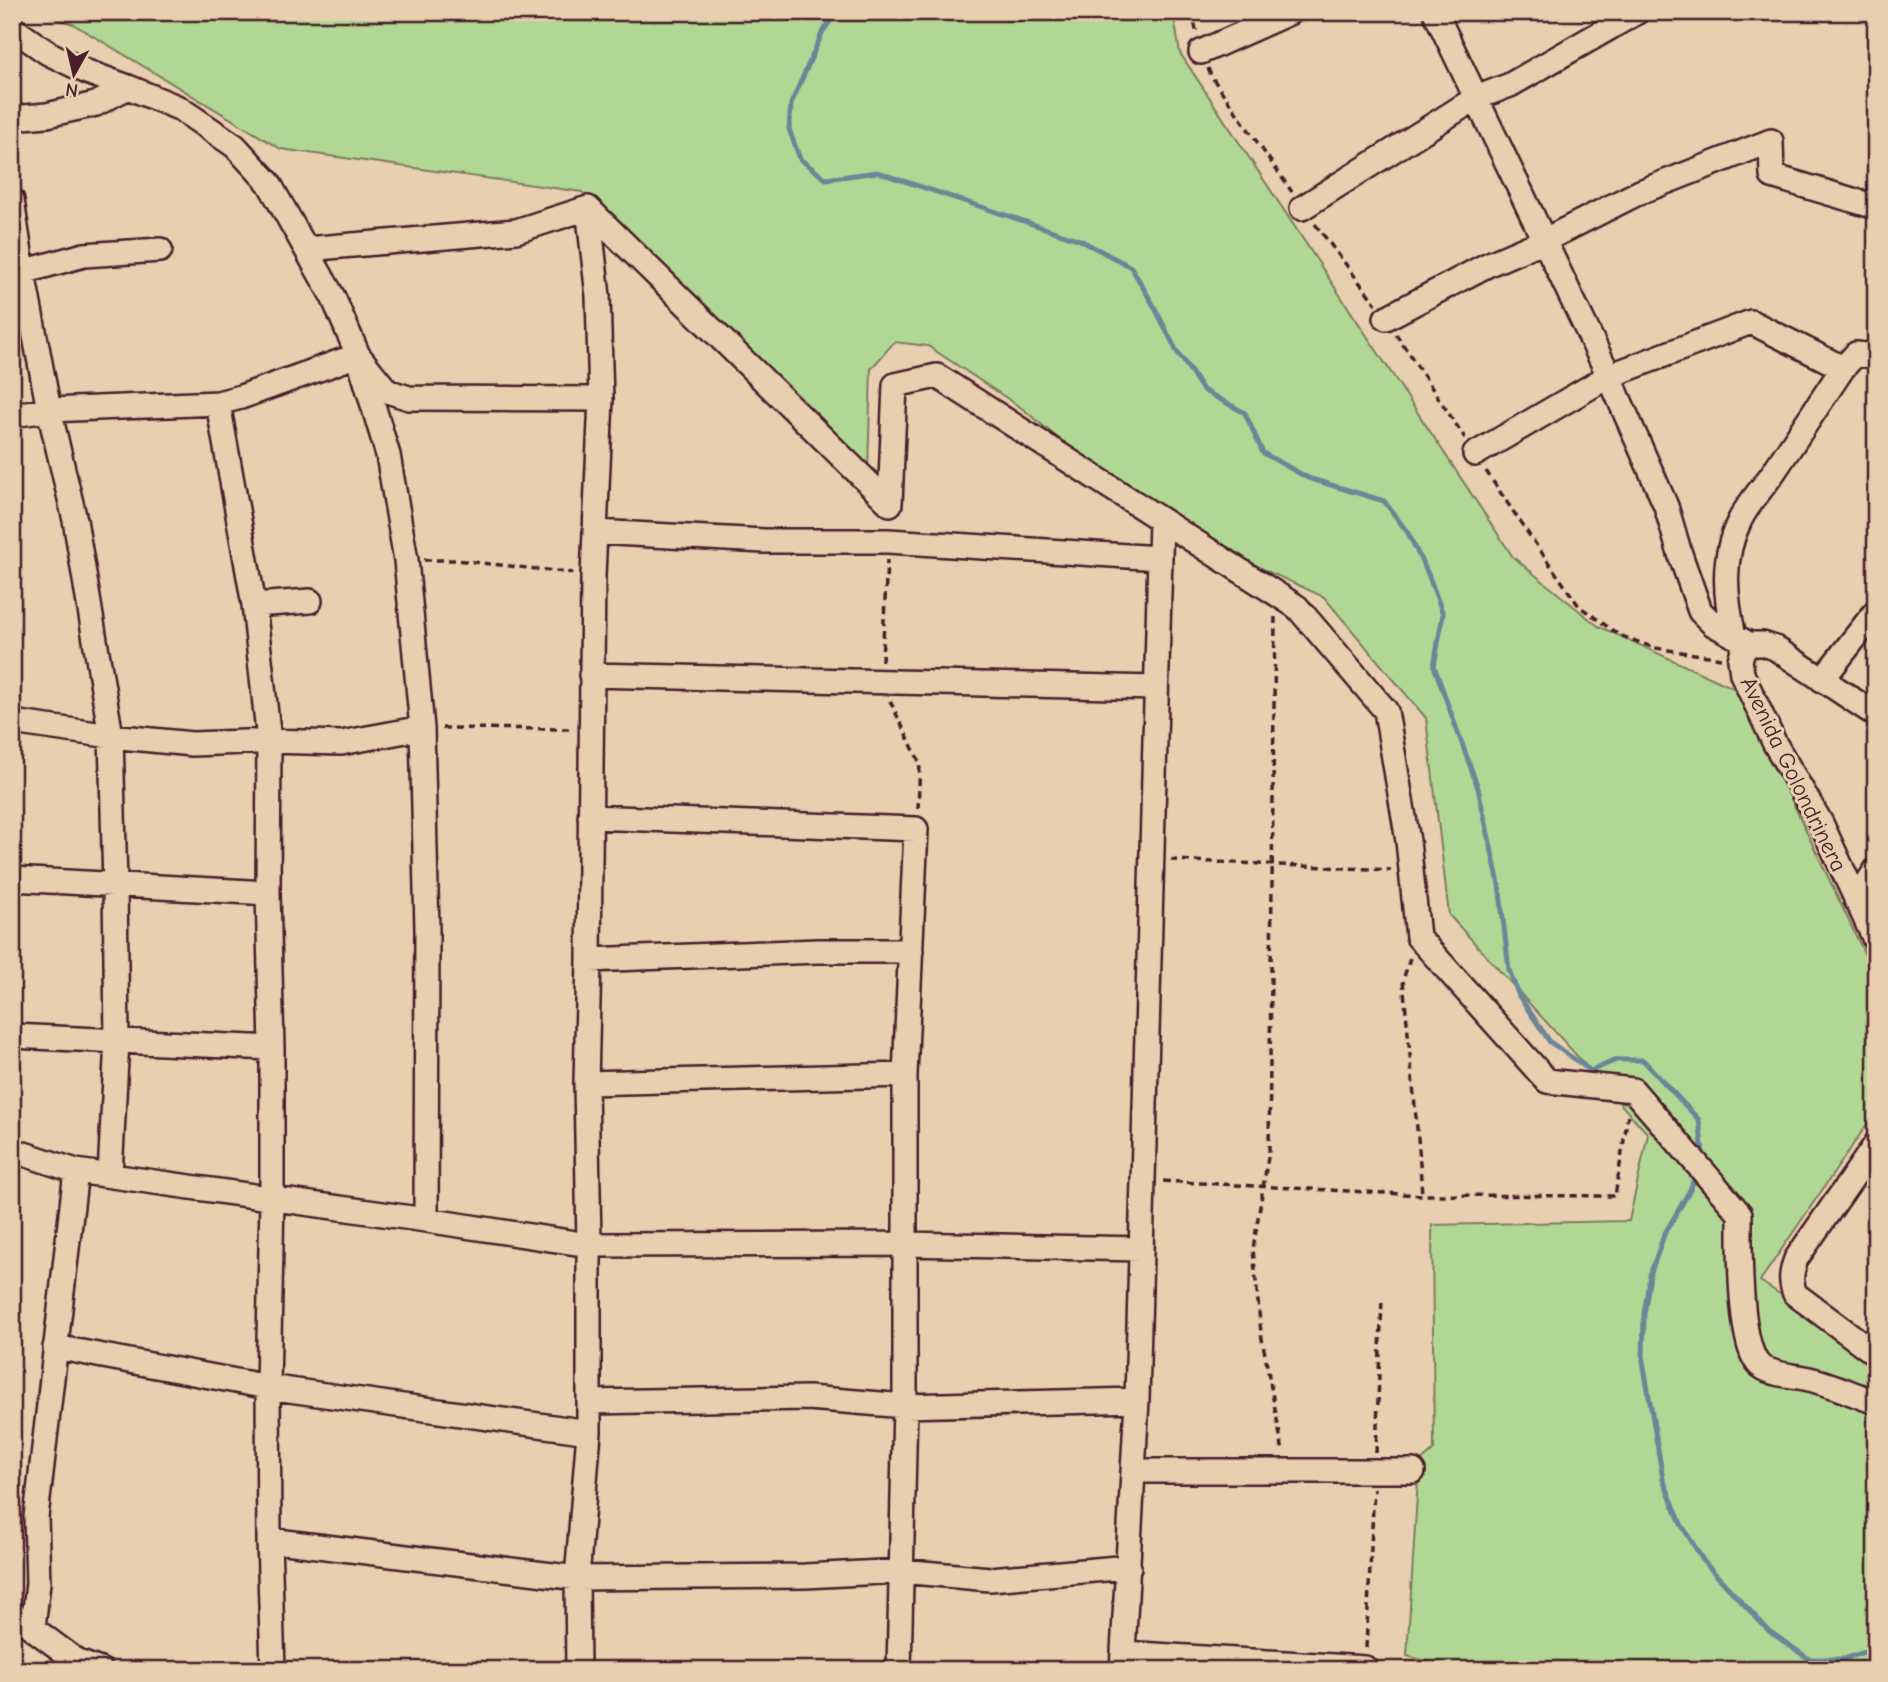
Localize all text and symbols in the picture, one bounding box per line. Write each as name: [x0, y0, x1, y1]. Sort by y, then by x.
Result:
north arrow: [38, 38, 108, 108]
text: N: [64, 78, 79, 102]
street label: Avenida Golondrinera: [1735, 672, 1853, 876]

